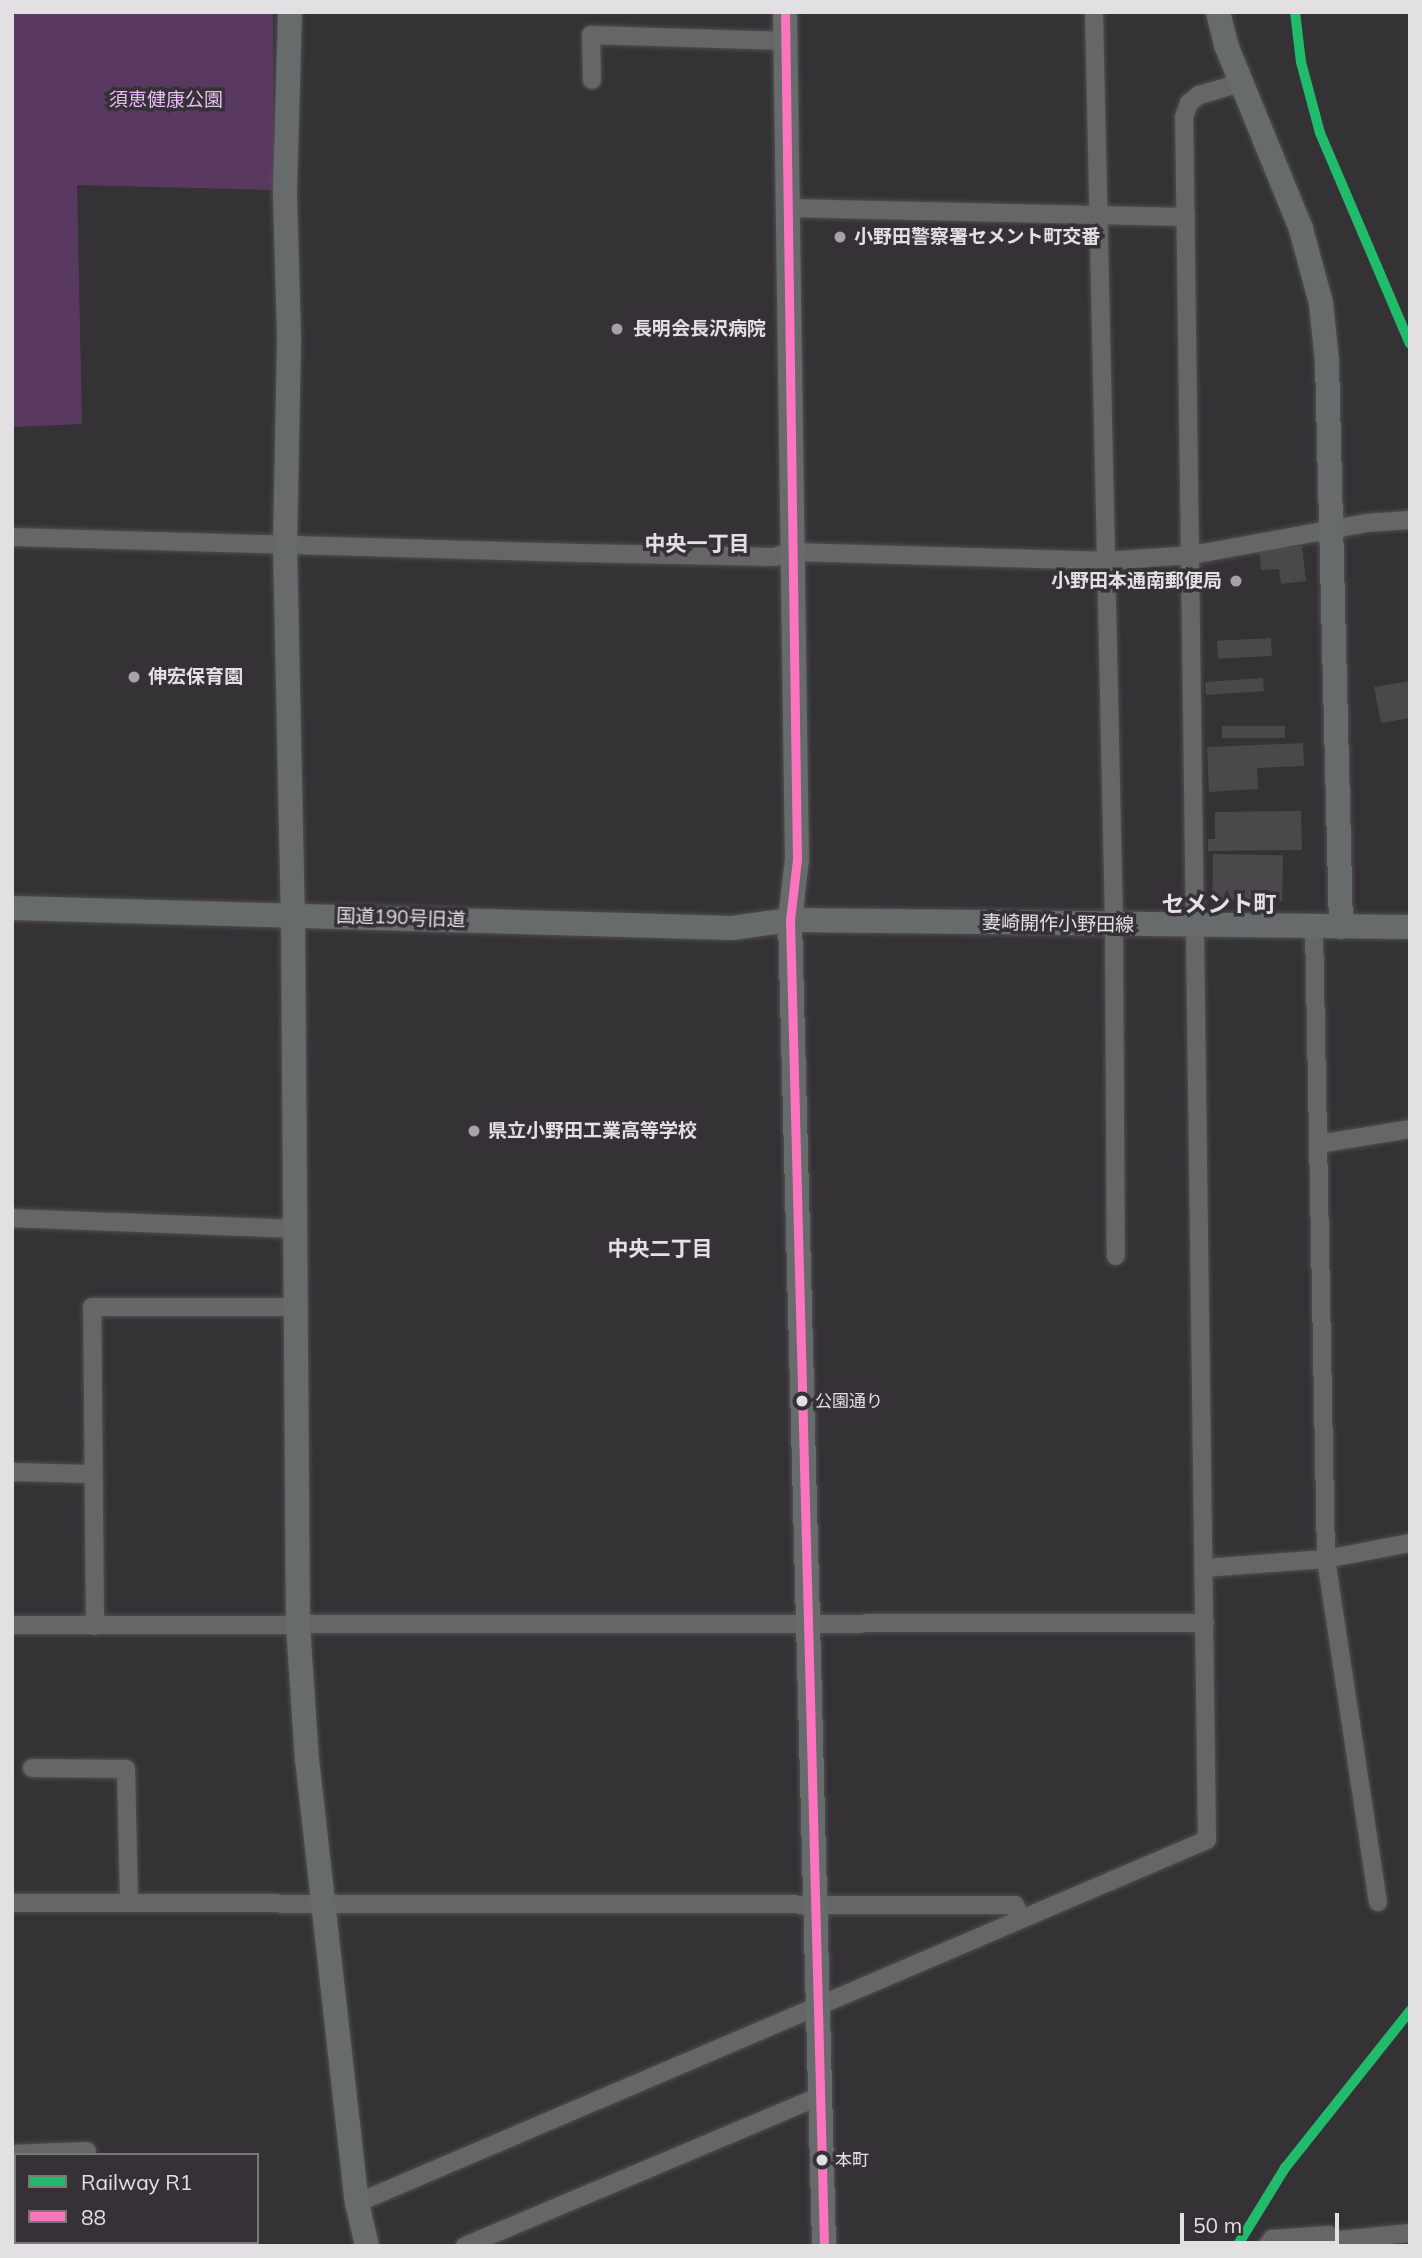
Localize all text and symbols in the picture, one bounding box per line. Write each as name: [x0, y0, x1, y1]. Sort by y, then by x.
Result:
park label: 須恵健康公園: [109, 89, 223, 111]
place label: 小野田警察署セメント町交番: [854, 226, 1101, 248]
marker: 小野田警察署セメント町交番: [832, 229, 848, 245]
place label: 長明会長沢病院: [633, 318, 766, 340]
marker: 長明会長沢病院: [607, 319, 627, 339]
district label: 中央一丁目: [645, 530, 749, 556]
place label: 小野田本通南郵便局: [1051, 570, 1222, 592]
marker: 小野田本通南郵便局: [1228, 573, 1244, 589]
place label: 伸宏保育園: [148, 666, 243, 688]
marker: 伸宏保育園: [126, 669, 142, 685]
district label: セメント町: [1162, 890, 1276, 918]
street label: 国道190号旧道: [336, 904, 466, 932]
street label: 妻崎開作小野田線: [982, 911, 1134, 937]
place label: 県立小野田工業高等学校: [488, 1120, 697, 1142]
marker: 県立小野田工業高等学校: [466, 1123, 482, 1139]
district label: 中央二丁目: [608, 1235, 712, 1261]
place label: 公園通り: [815, 1391, 883, 1411]
marker: 公園通り: [795, 1394, 809, 1408]
place label: 本町: [835, 2150, 869, 2170]
legend: [14, 2153, 259, 2244]
marker: 本町: [815, 2153, 829, 2167]
text: Railway R1: [81, 2169, 192, 2195]
scale bar: [1184, 2198, 1343, 2242]
text: 88: [81, 2204, 106, 2230]
text: 50 m: [1193, 2212, 1242, 2238]

